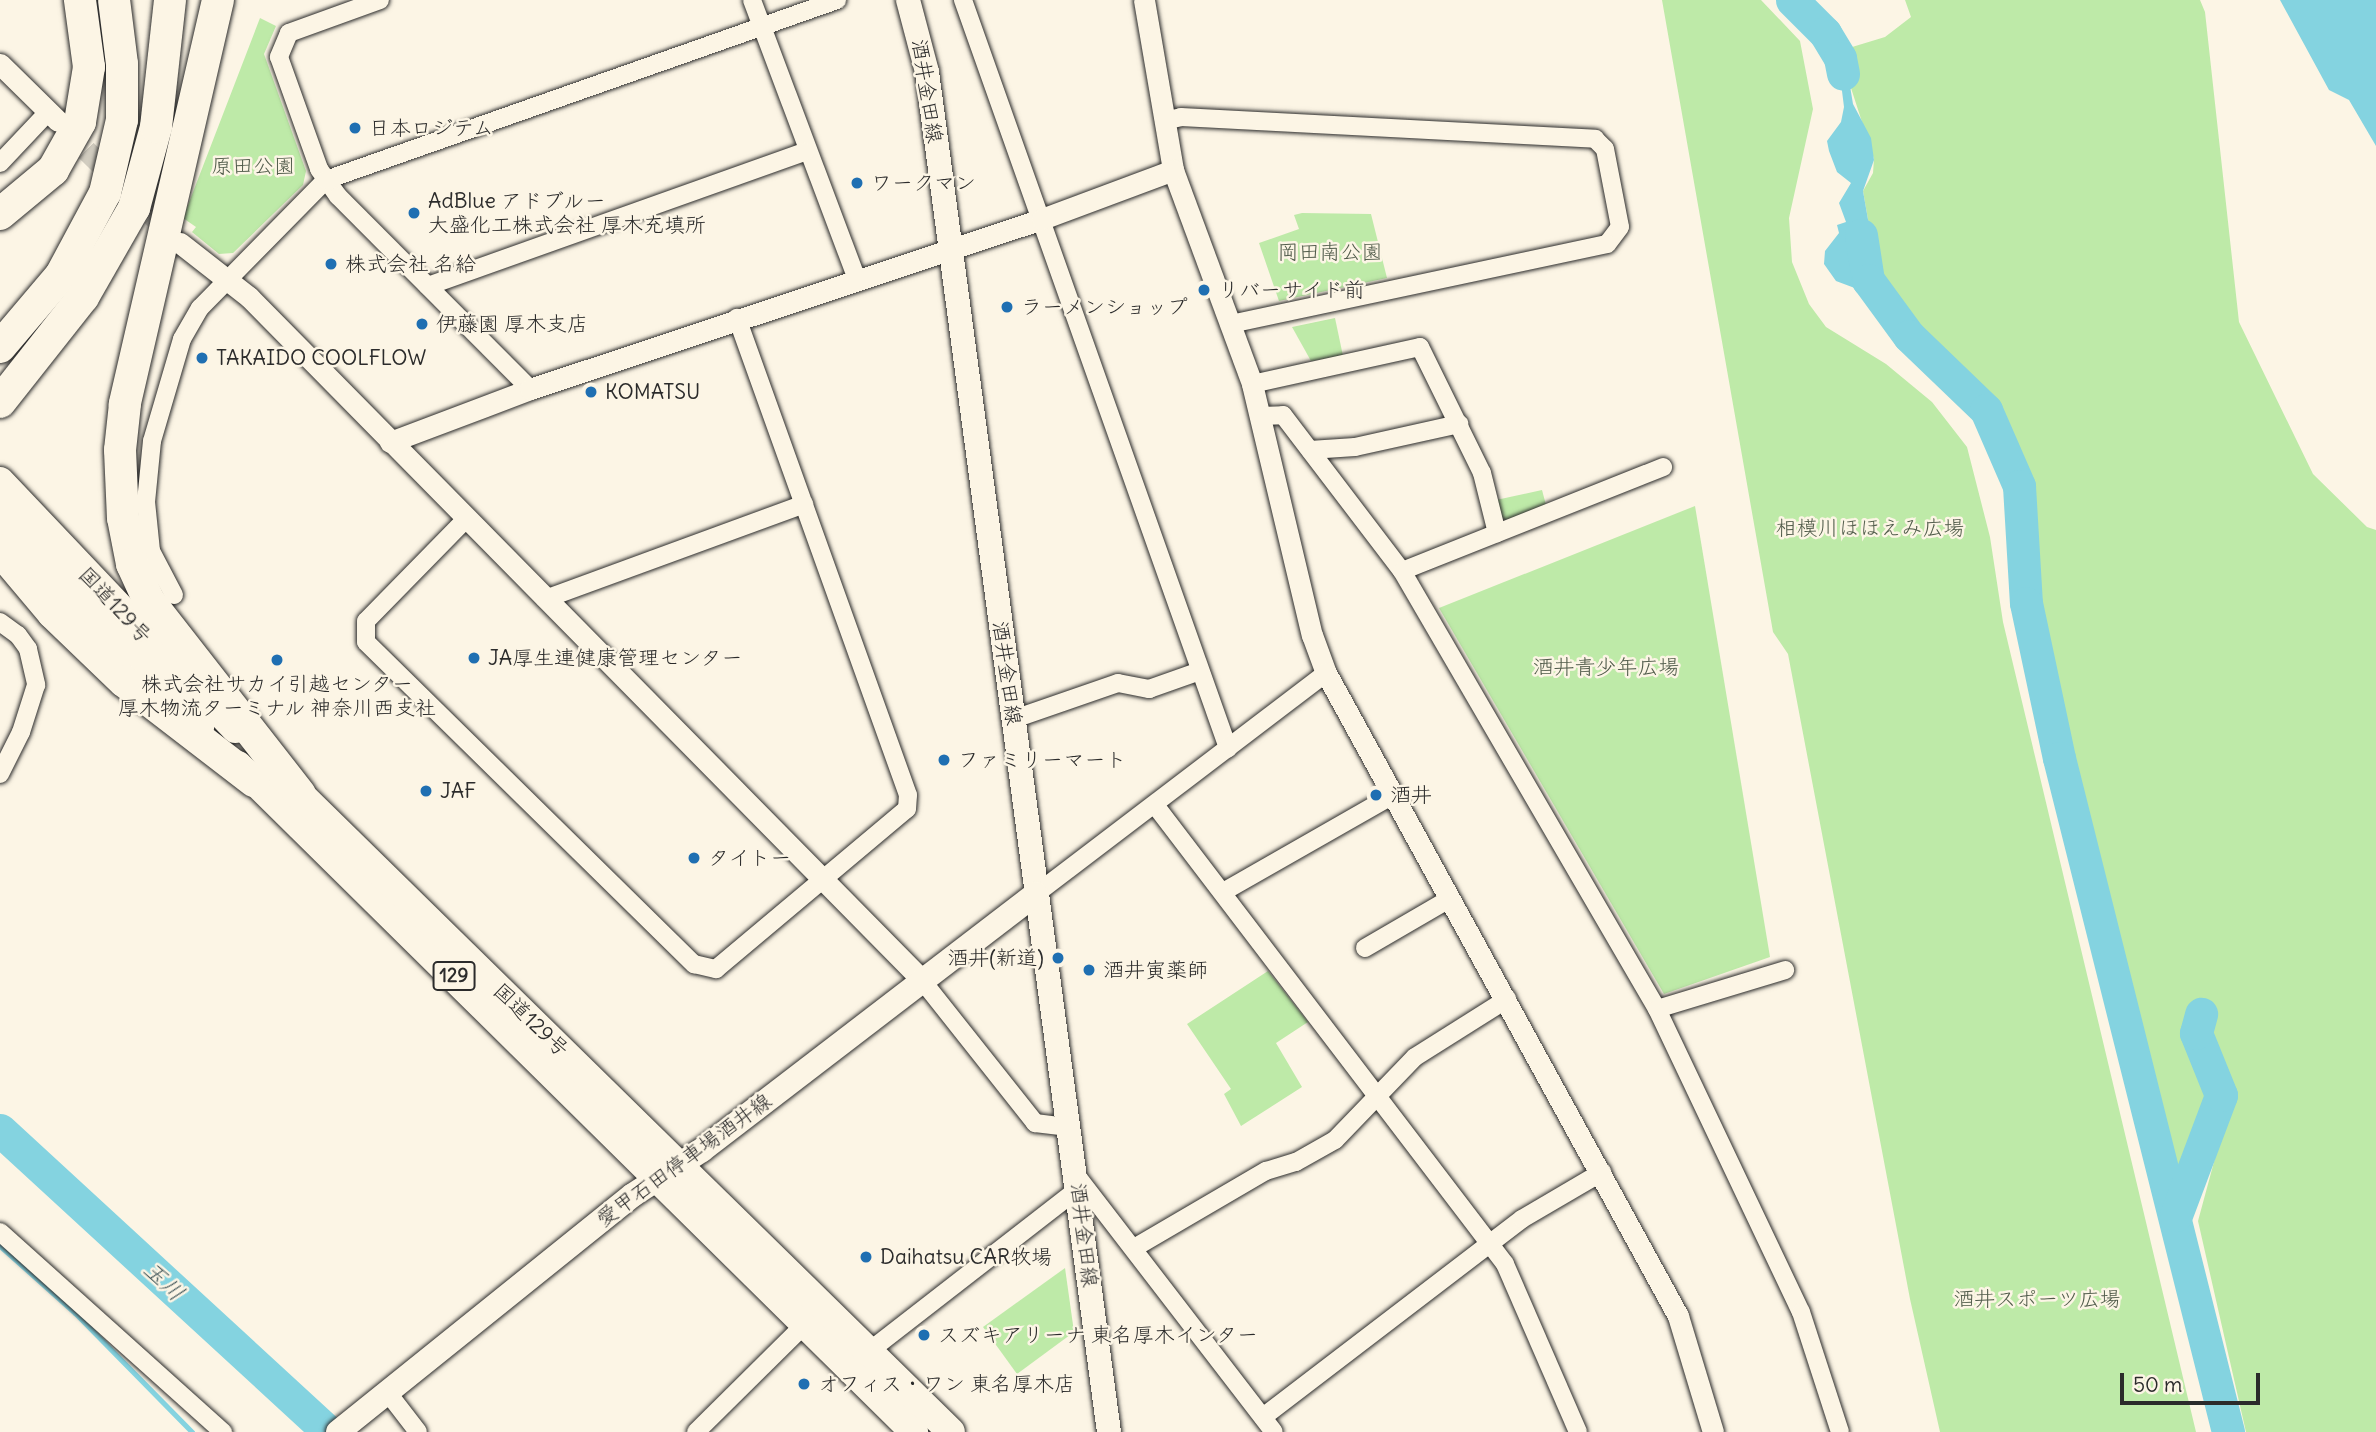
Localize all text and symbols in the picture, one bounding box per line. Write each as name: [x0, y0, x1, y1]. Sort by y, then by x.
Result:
street label: 酒井金田線: [906, 37, 948, 145]
place label: 日本ロジテム: [369, 115, 495, 141]
marker: 日本ロジテム: [347, 120, 363, 136]
park label: 原田公園: [211, 153, 295, 179]
place label: ワークマン: [871, 170, 976, 196]
marker: ワークマン: [849, 175, 865, 191]
place label: AdBlue アドブルー 大盛化工株式会社 厚木充填所: [428, 188, 706, 238]
marker: AdBlue アドブルー 大盛化工株式会社 厚木充填所: [406, 205, 422, 221]
park label: 岡田南公園: [1278, 239, 1382, 265]
place label: 株式会社 名給: [345, 251, 476, 277]
marker: 株式会社 名給: [323, 256, 339, 272]
place label: リバーサイド前: [1218, 277, 1365, 303]
marker: リバーサイド前: [1196, 282, 1212, 298]
place label: ラーメンショップ: [1021, 294, 1189, 320]
marker: ラーメンショップ: [999, 299, 1015, 315]
place label: 伊藤園 厚木支店: [436, 311, 588, 337]
marker: 伊藤園 厚木支店: [414, 316, 430, 332]
place label: TAKAIDO COOLFLOW: [216, 345, 426, 371]
marker: TAKAIDO COOLFLOW: [194, 350, 210, 366]
place label: KOMATSU: [605, 379, 700, 405]
marker: KOMATSU: [583, 384, 599, 400]
park label: 相模川ほほえみ広場: [1776, 515, 1964, 541]
street label: 国道129号: [73, 562, 157, 648]
street label: 酒井金田線: [987, 619, 1027, 727]
place label: JA厚生連健康管理センター: [488, 645, 743, 671]
marker: JA厚生連健康管理センター: [466, 650, 482, 666]
marker: 株式会社サカイ引越センター 厚木物流ターミナル 神奈川西支社: [269, 652, 285, 668]
park label: 酒井青少年広場: [1533, 654, 1679, 680]
place label: 株式会社サカイ引越センター 厚木物流ターミナル 神奈川西支社: [117, 671, 437, 721]
place label: ファミリーマート: [958, 747, 1126, 773]
marker: ファミリーマート: [936, 752, 952, 768]
place label: JAF: [440, 778, 476, 804]
place label: 酒井: [1390, 782, 1432, 808]
marker: JAF: [418, 783, 434, 799]
marker: 酒井: [1368, 787, 1384, 803]
place label: タイトー: [708, 845, 792, 871]
marker: タイトー: [686, 850, 702, 866]
place label: 酒井(新道): [947, 945, 1044, 971]
marker: 酒井(新道): [1050, 950, 1066, 966]
place label: 酒井寅薬師: [1103, 957, 1208, 983]
road number: 129: [431, 960, 477, 992]
marker: 酒井寅薬師: [1081, 962, 1097, 978]
street label: 国道129号: [488, 978, 574, 1062]
street label: 愛甲石田停車場酒井線: [592, 1088, 776, 1232]
street label: 酒井金田線: [1065, 1181, 1103, 1289]
place label: Daihatsu CAR牧場: [880, 1244, 1052, 1270]
marker: Daihatsu CAR牧場: [858, 1249, 874, 1265]
water label: 玉川: [138, 1255, 190, 1307]
park label: 酒井スポーツ広場: [1953, 1286, 2121, 1312]
place label: スズキアリーナ 東名厚木インター: [938, 1322, 1258, 1348]
marker: スズキアリーナ 東名厚木インター: [916, 1327, 932, 1343]
scale bar: [2124, 1358, 2264, 1402]
place label: オフィス・ワン 東名厚木店: [818, 1371, 1075, 1397]
text: 50 m: [2133, 1371, 2182, 1398]
marker: オフィス・ワン 東名厚木店: [796, 1376, 812, 1392]

